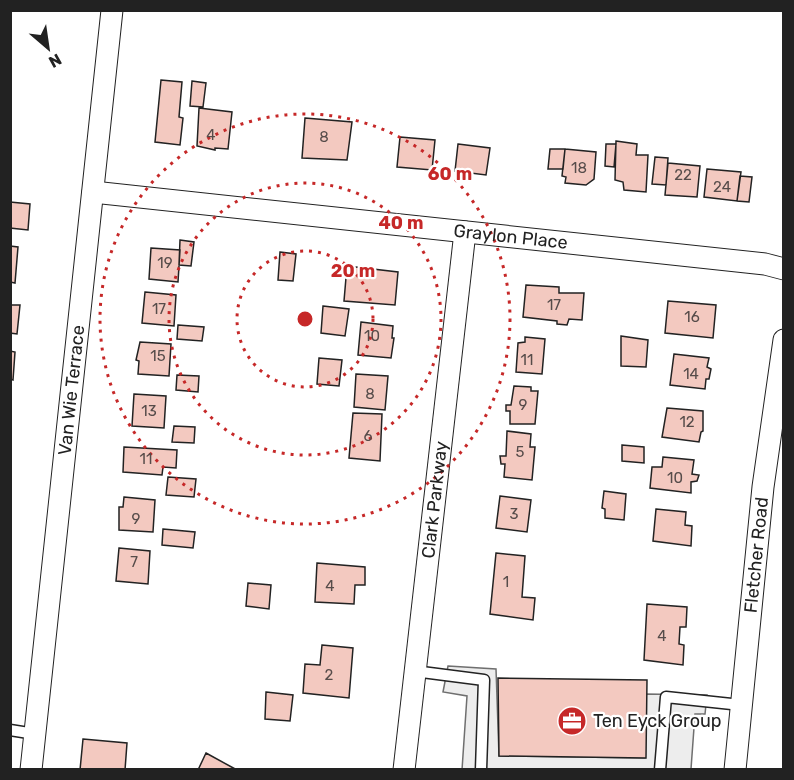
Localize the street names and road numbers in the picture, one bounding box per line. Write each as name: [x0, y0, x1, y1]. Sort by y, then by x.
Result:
street label: Graylon Place: [452, 220, 569, 254]
street label: Van Wie Terrace: [54, 324, 89, 456]
street label: Clark Parkway: [417, 440, 452, 560]
street label: Fletcher Road: [740, 496, 773, 614]

